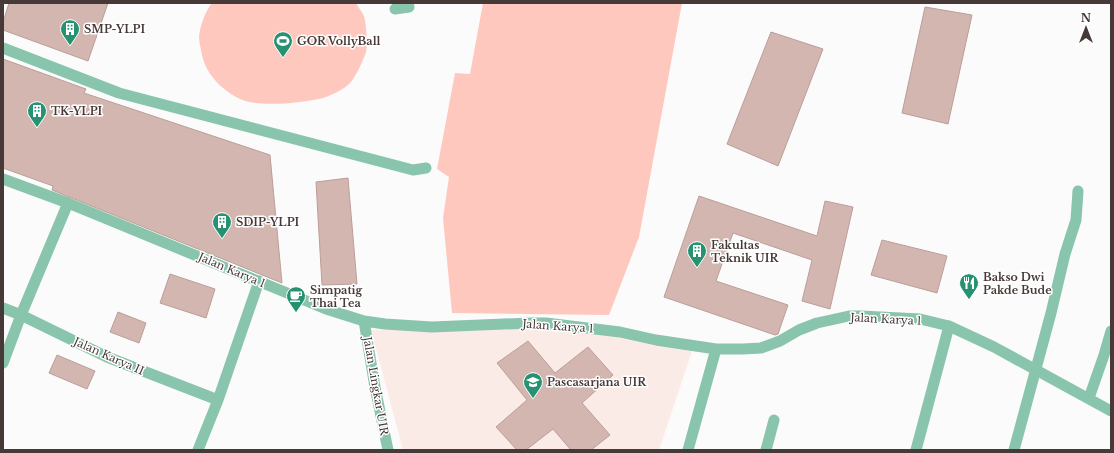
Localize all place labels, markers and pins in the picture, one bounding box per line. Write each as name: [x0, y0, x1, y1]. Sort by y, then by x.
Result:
building icon: SMP-YLPI: [59, 18, 81, 46]
place label: SMP-YLPI: [84, 22, 145, 36]
sports icon: GOR VollyBall: [272, 30, 294, 58]
place label: GOR VollyBall: [297, 34, 381, 48]
building icon: TK-YLPI: [26, 100, 48, 128]
place label: TK-YLPI: [51, 104, 103, 118]
building icon: SDIP-YLPI: [211, 211, 233, 239]
place label: SDIP-YLPI: [236, 215, 300, 229]
place label: Fakultas Teknik UIR: [711, 238, 779, 265]
building icon: Fakultas Teknik UIR: [686, 240, 708, 268]
place label: Bakso Dwi Pakde Bude: [983, 270, 1052, 297]
restaurant icon: Bakso Dwi Pakde Bude: [958, 272, 980, 300]
place label: Simpatig Thai Tea: [310, 283, 363, 310]
cafe icon: Simpatig Thai Tea: [285, 285, 307, 313]
school or university icon: Pascasarjana UIR: [522, 371, 544, 399]
place label: Pascasarjana UIR: [547, 375, 647, 389]

